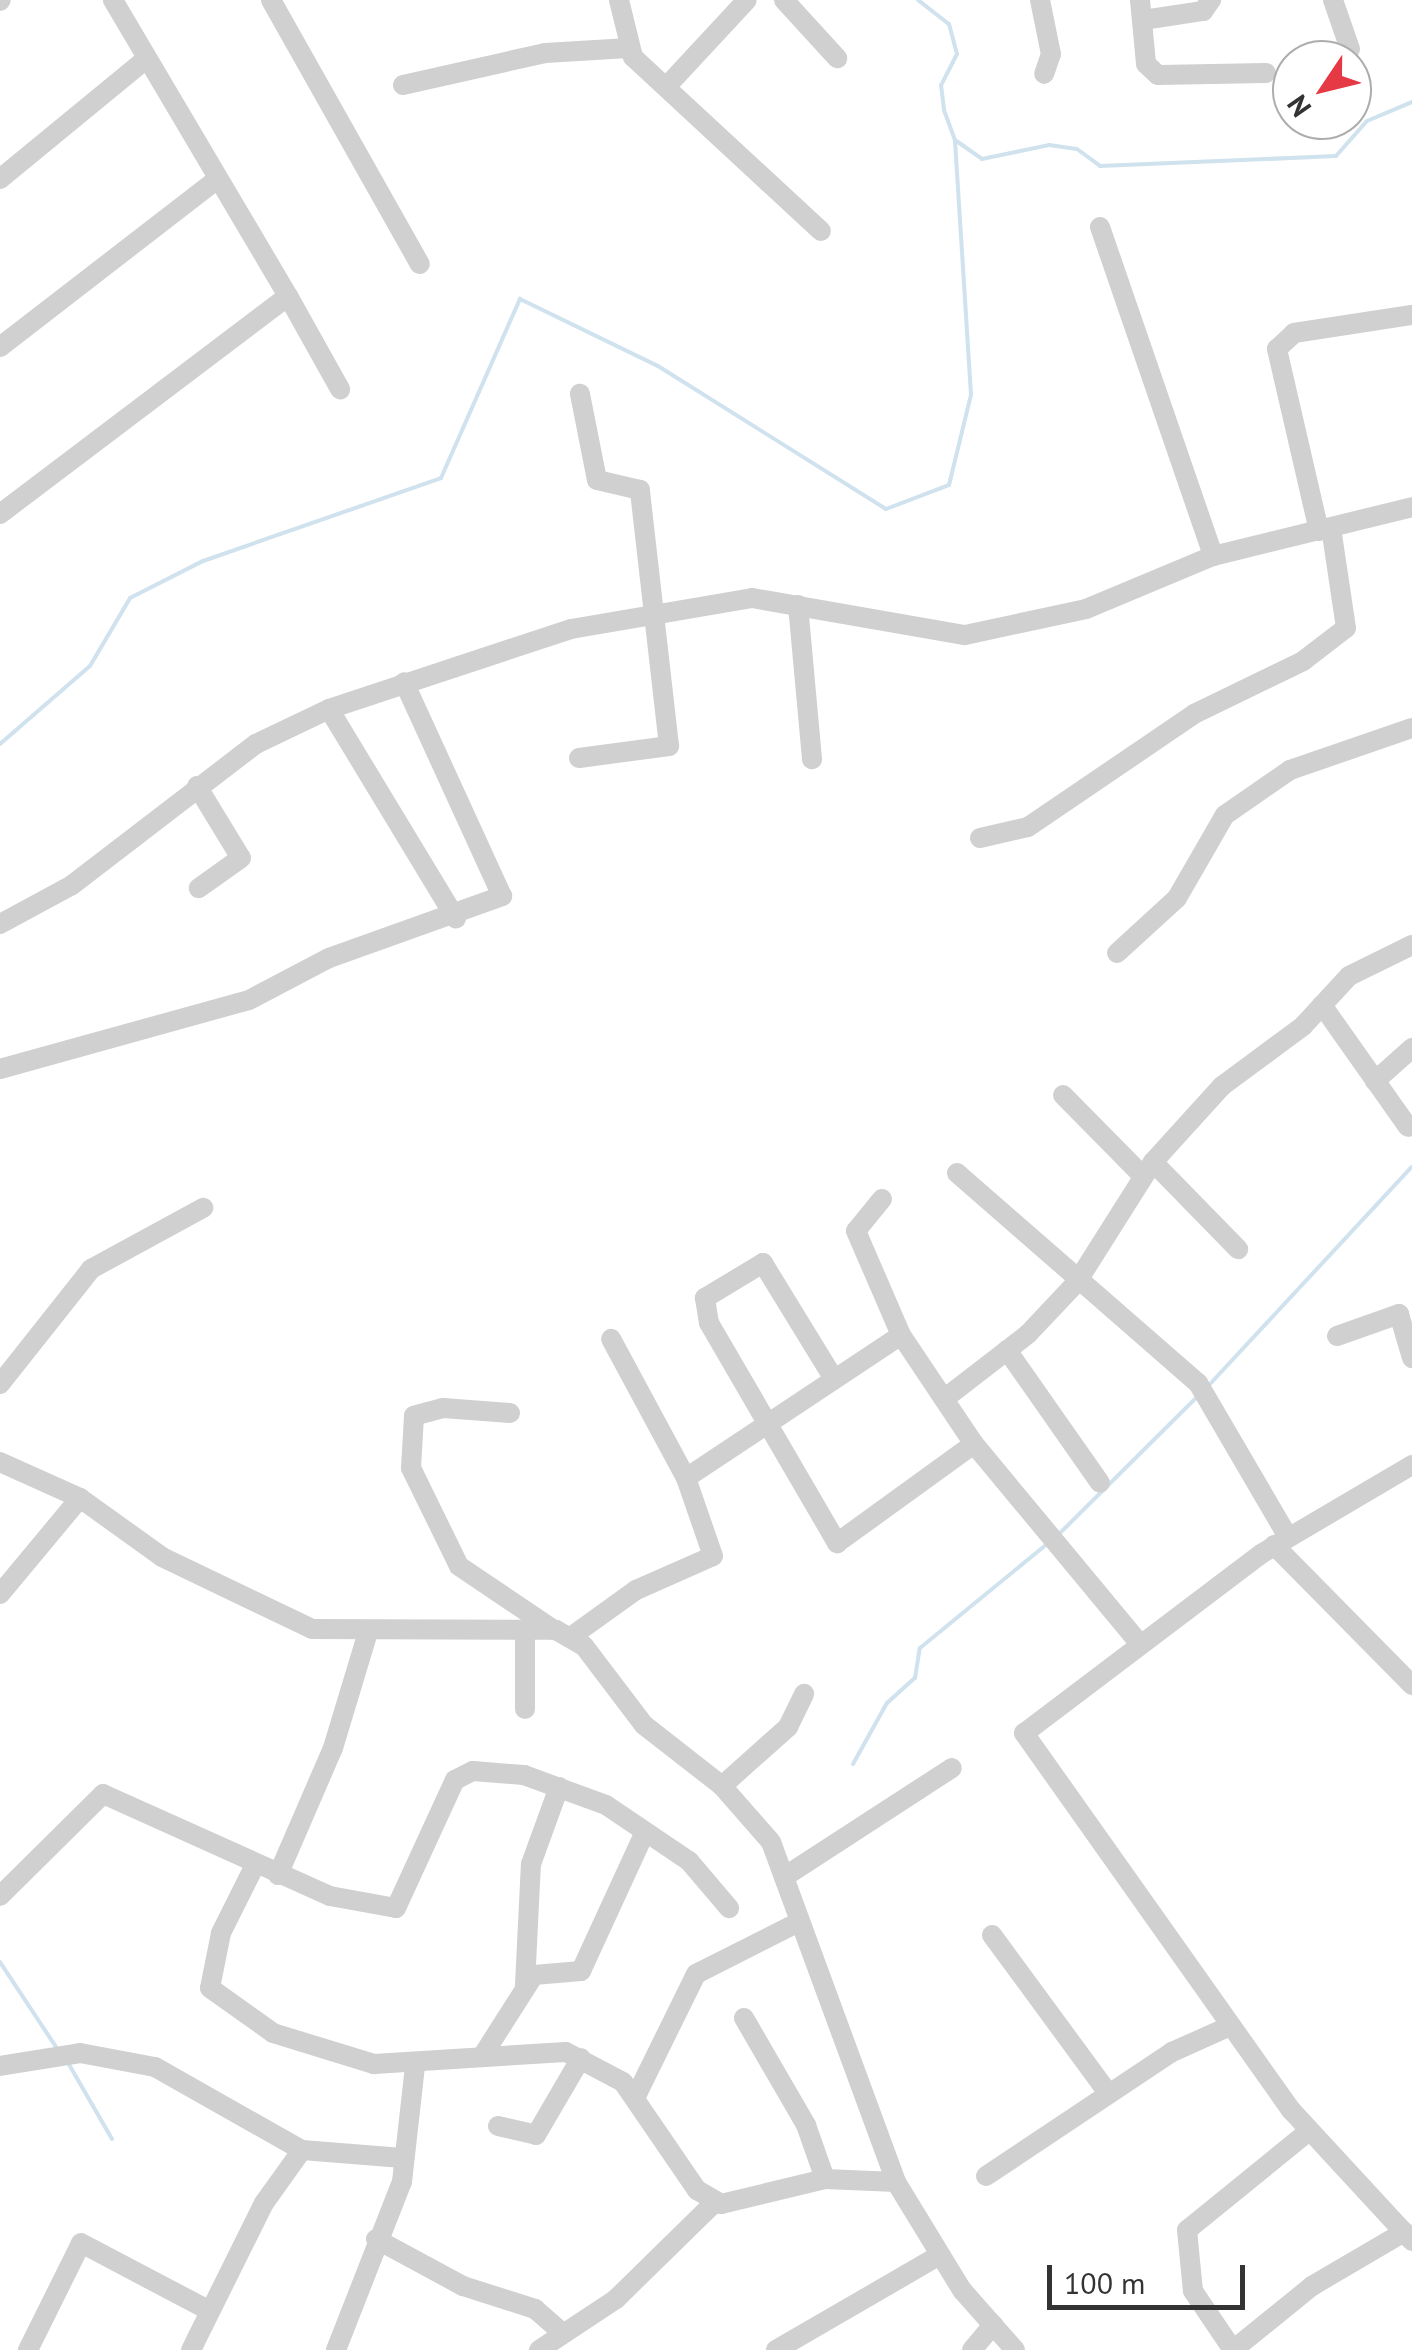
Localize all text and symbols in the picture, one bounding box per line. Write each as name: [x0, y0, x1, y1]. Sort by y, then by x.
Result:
north arrow: [1272, 40, 1372, 140]
text: N: [1278, 88, 1319, 124]
scale bar: [1052, 2245, 1250, 2307]
text: 100 m: [1064, 2263, 1145, 2302]

